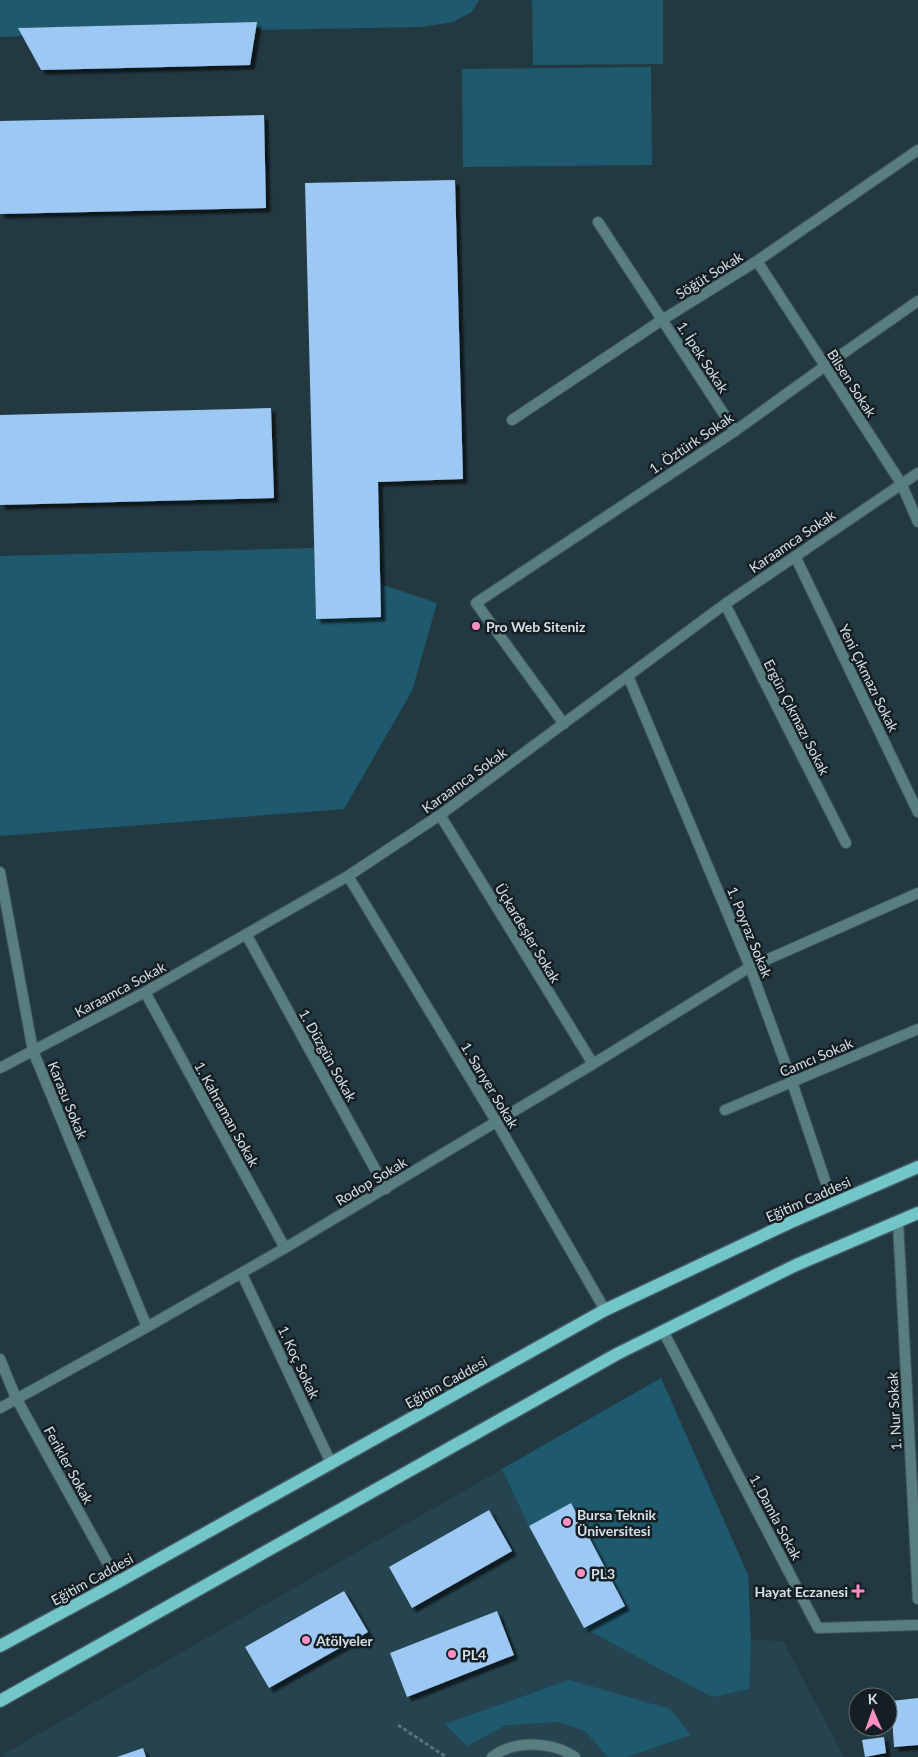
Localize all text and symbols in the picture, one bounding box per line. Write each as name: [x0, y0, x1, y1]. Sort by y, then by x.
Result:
street label: Söğüt Sokak: [672, 247, 746, 302]
street label: 1. İpek Sokak: [674, 318, 733, 397]
street label: Bilsen Sokak: [824, 346, 881, 421]
street label: 1. Öztürk Sokak: [646, 408, 737, 477]
street label: Karaamca Sokak: [746, 505, 839, 576]
place label: Pro Web Siteniz: [486, 618, 586, 635]
marker: Pro Web Siteniz: [470, 620, 482, 632]
street label: Yeni Çıkmazı Sokak: [836, 621, 903, 735]
street label: Ergün Çıkmazı Sokak: [760, 656, 834, 778]
street label: Karaamca Sokak: [418, 743, 510, 816]
street label: Üçkardeşler Sokak: [492, 880, 565, 986]
street label: 1. Poyraz Sokak: [724, 884, 776, 981]
street label: Karaamca Sokak: [72, 957, 169, 1020]
street label: 1. Düzgün Sokak: [296, 1006, 361, 1105]
street label: Camcı Sokak: [777, 1034, 856, 1080]
street label: 1. Sarıyer Sokak: [458, 1039, 523, 1132]
street label: 1. Kahraman Sokak: [191, 1058, 263, 1170]
street label: Karasu Sokak: [45, 1059, 92, 1142]
street label: Rodop Sokak: [332, 1153, 410, 1209]
street label: Eğitim Caddesi: [763, 1173, 853, 1225]
street label: 1. Koç Sokak: [275, 1323, 324, 1402]
street label: Eğitim Caddesi: [402, 1352, 490, 1412]
street label: 1. Nur Sokak: [883, 1371, 905, 1451]
street label: Ferikler Sokak: [41, 1423, 98, 1508]
street label: 1. Damla Sokak: [746, 1471, 806, 1563]
place label: Bursa Teknik Üniversitesi: [577, 1506, 657, 1539]
marker: Bursa Teknik Üniversitesi: [561, 1516, 573, 1528]
street label: Eğitim Caddesi: [48, 1549, 136, 1609]
place label: PL3: [591, 1565, 615, 1582]
marker: PL3: [575, 1567, 587, 1579]
place label: Hayat Eczanesi: [755, 1583, 848, 1600]
marker: Hayat Eczanesi: [852, 1585, 864, 1597]
place label: Atölyeler: [315, 1632, 374, 1649]
marker: Atölyeler: [300, 1634, 312, 1646]
place label: PL4: [462, 1646, 486, 1663]
marker: PL4: [446, 1648, 458, 1660]
north arrow: [848, 1687, 898, 1737]
text: K: [867, 1690, 878, 1707]

